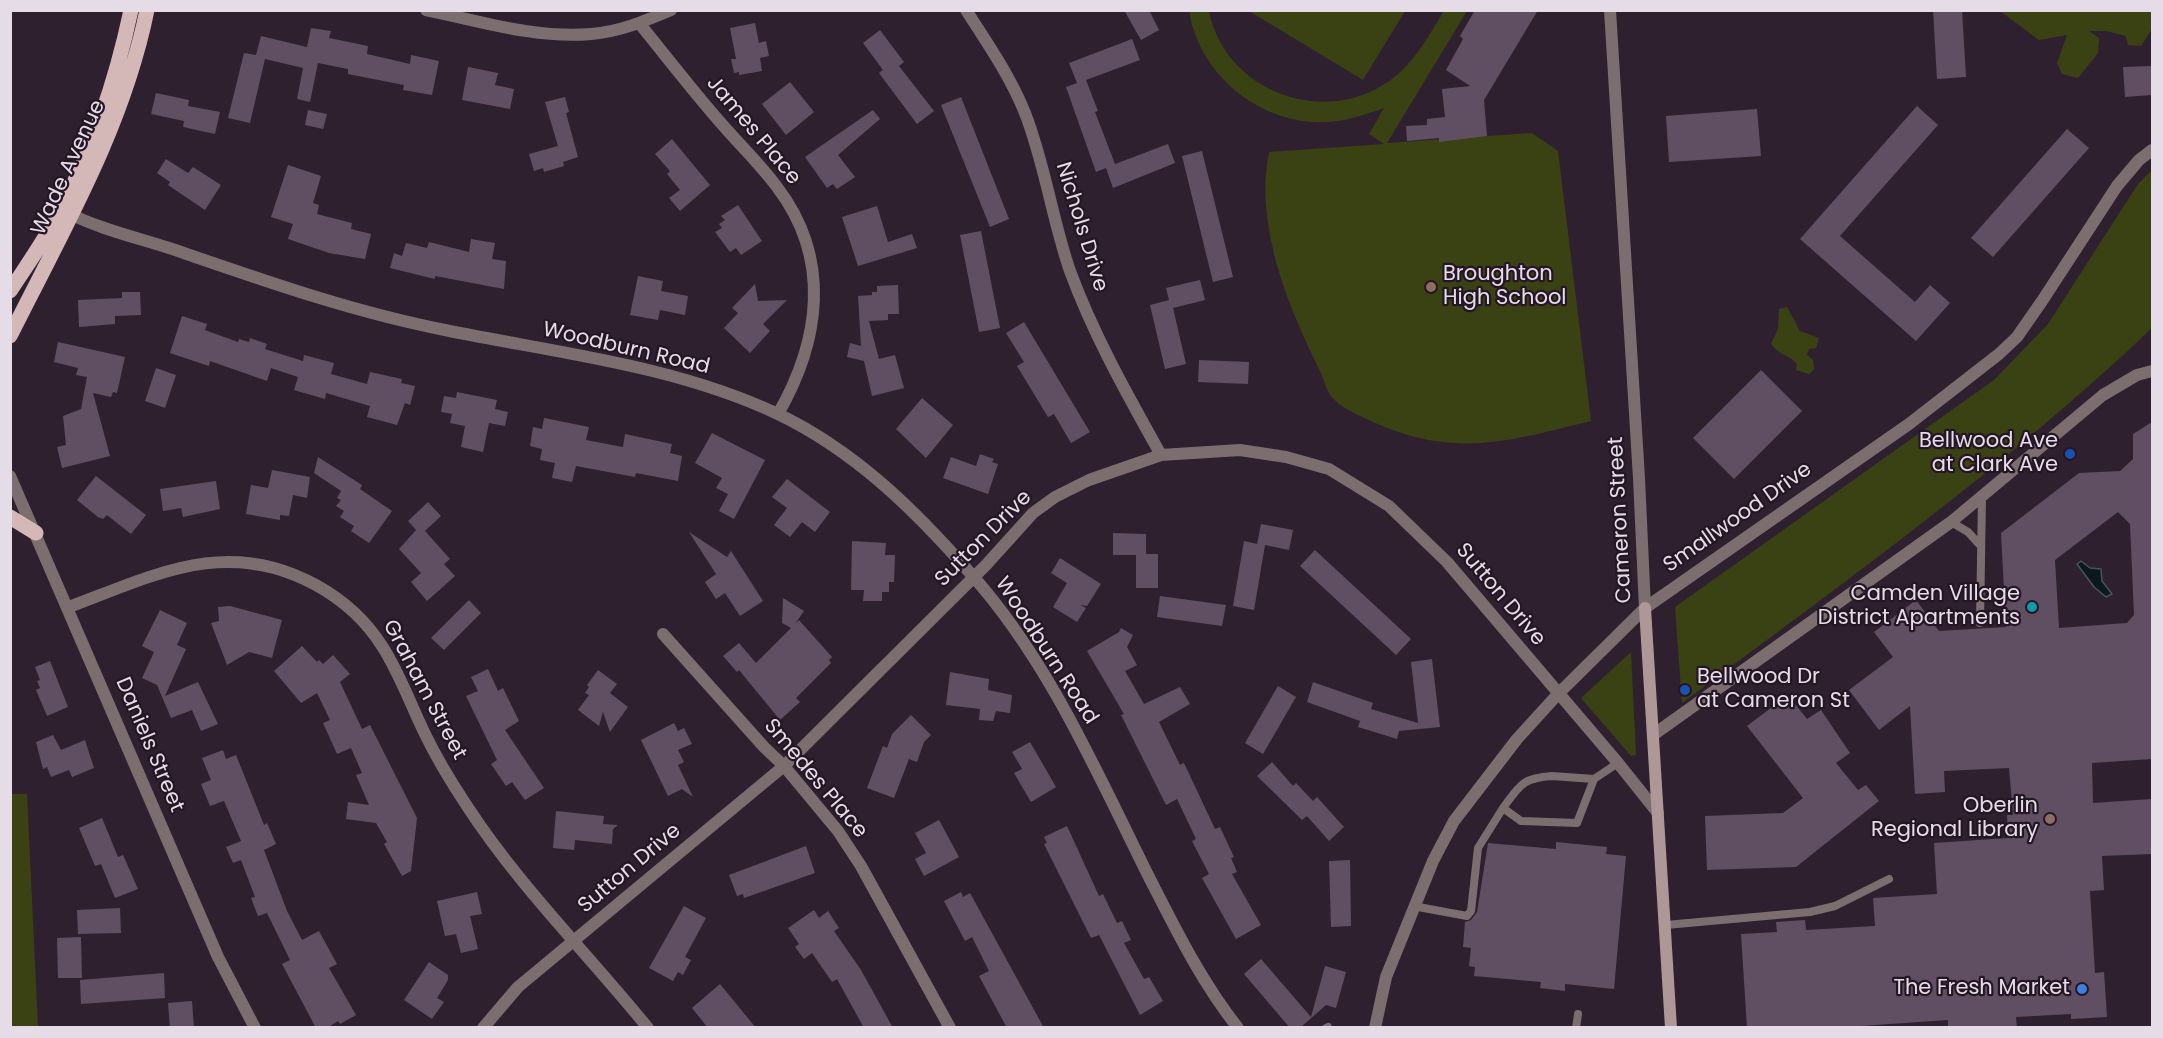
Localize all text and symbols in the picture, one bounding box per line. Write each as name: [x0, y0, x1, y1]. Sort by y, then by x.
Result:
street label: James Place: [700, 72, 806, 190]
street label: Wade Avenue: [27, 96, 111, 240]
street label: Nichols Drive: [1049, 159, 1113, 295]
place label: Broughton High School: [1443, 262, 1567, 312]
marker: Broughton High School: [1424, 280, 1438, 294]
street label: Woodburn Road: [540, 318, 712, 380]
place label: Bellwood Ave at Clark Ave: [1919, 429, 2058, 479]
street label: Cameron Street: [1604, 436, 1638, 604]
marker: Bellwood Ave at Clark Ave: [2063, 447, 2077, 461]
street label: Smallwood Drive: [1659, 457, 1817, 579]
street label: Sutton Drive: [930, 485, 1038, 593]
street label: Sutton Drive: [1450, 539, 1550, 651]
street label: Woodburn Road: [989, 573, 1103, 729]
place label: Camden Village District Apartments: [1818, 582, 2020, 632]
marker: Camden Village District Apartments: [2025, 600, 2039, 614]
street label: Graham Street: [377, 616, 471, 764]
place label: Bellwood Dr at Cameron St: [1697, 665, 1850, 715]
street label: Daniels Street: [109, 674, 189, 816]
marker: Bellwood Dr at Cameron St: [1678, 683, 1692, 697]
street label: Smedes Place: [758, 714, 872, 844]
place label: Oberlin Regional Library: [1871, 794, 2038, 844]
marker: Oberlin Regional Library: [2043, 812, 2057, 826]
street label: Sutton Drive: [574, 819, 686, 919]
place label: The Fresh Market: [1894, 976, 2070, 1002]
marker: The Fresh Market: [2075, 982, 2089, 996]

